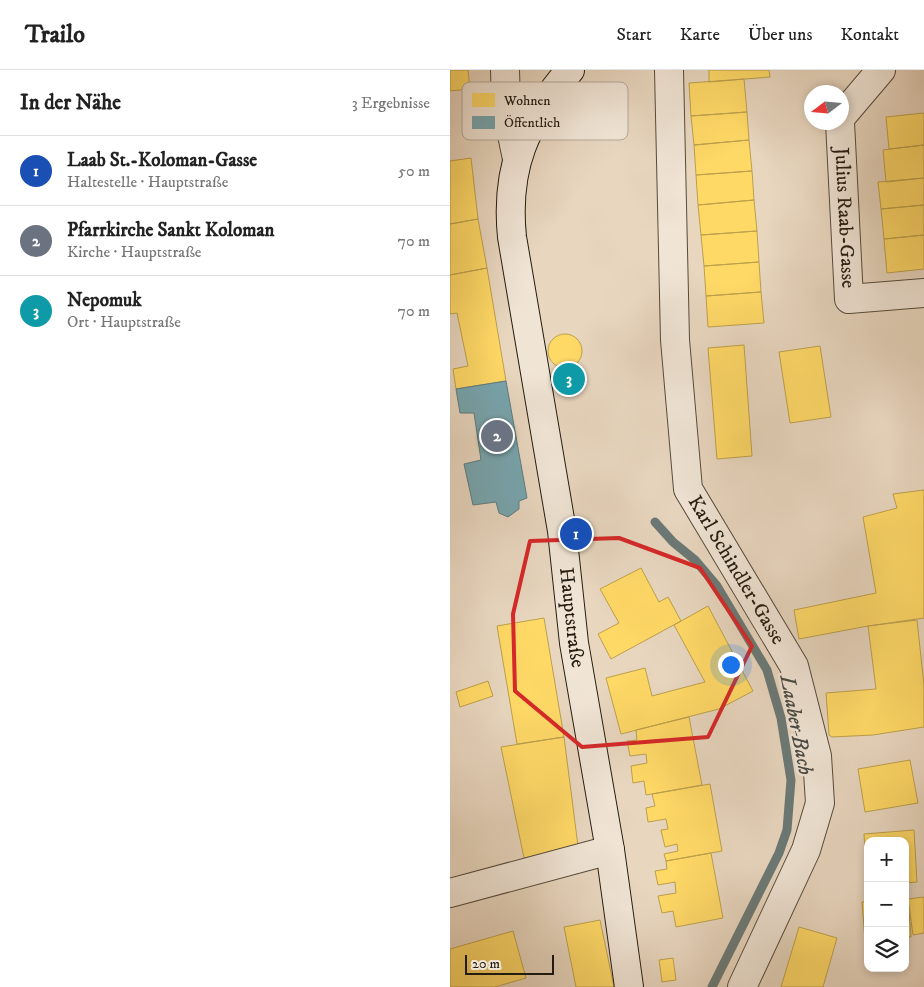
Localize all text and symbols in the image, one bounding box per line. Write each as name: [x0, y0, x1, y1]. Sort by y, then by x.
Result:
text: Trailo: [25, 20, 85, 50]
text: Start: [616, 24, 652, 46]
text: Karte: [680, 24, 720, 46]
text: Über uns: [748, 24, 812, 46]
text: Kontakt: [840, 24, 899, 46]
legend: [462, 82, 628, 140]
north arrow: [804, 85, 849, 130]
text: In der Nähe: [20, 90, 121, 116]
text: Wohnen: [503, 92, 551, 110]
text: 3 Ergebnisse: [352, 93, 430, 113]
text: Öffentlich: [504, 114, 561, 132]
street label: Julius Raab-Gasse: [829, 145, 861, 289]
text: Laab St.-Koloman-Gasse: [67, 149, 257, 172]
text: 1: [33, 161, 39, 181]
text: 50 m: [398, 161, 430, 181]
text: Haltestelle · Hauptstraße: [67, 172, 228, 192]
text: Pfarrkirche Sankt Koloman: [67, 219, 274, 242]
text: 2: [32, 231, 40, 251]
text: 70 m: [398, 231, 430, 251]
text: Kirche · Hauptstraße: [67, 242, 201, 262]
text: Nepomuk: [67, 289, 142, 312]
text: 3: [33, 301, 39, 321]
text: 70 m: [398, 301, 430, 321]
text: Ort · Hauptstraße: [67, 312, 181, 332]
pin: 3: [553, 360, 585, 398]
pin: 2: [481, 417, 513, 455]
street label: Karl Schindler-Gasse: [682, 491, 791, 649]
pin: 1: [560, 515, 592, 553]
street label: Hauptstraße: [553, 566, 591, 670]
your location: [718, 652, 744, 678]
water label: Laaber Bach: [773, 672, 818, 777]
map controls: [864, 837, 909, 972]
button: +: [864, 837, 909, 882]
button: −: [864, 882, 909, 927]
button: layers: [864, 927, 909, 972]
scale bar: [465, 952, 554, 975]
text: 20 m: [472, 955, 500, 973]

